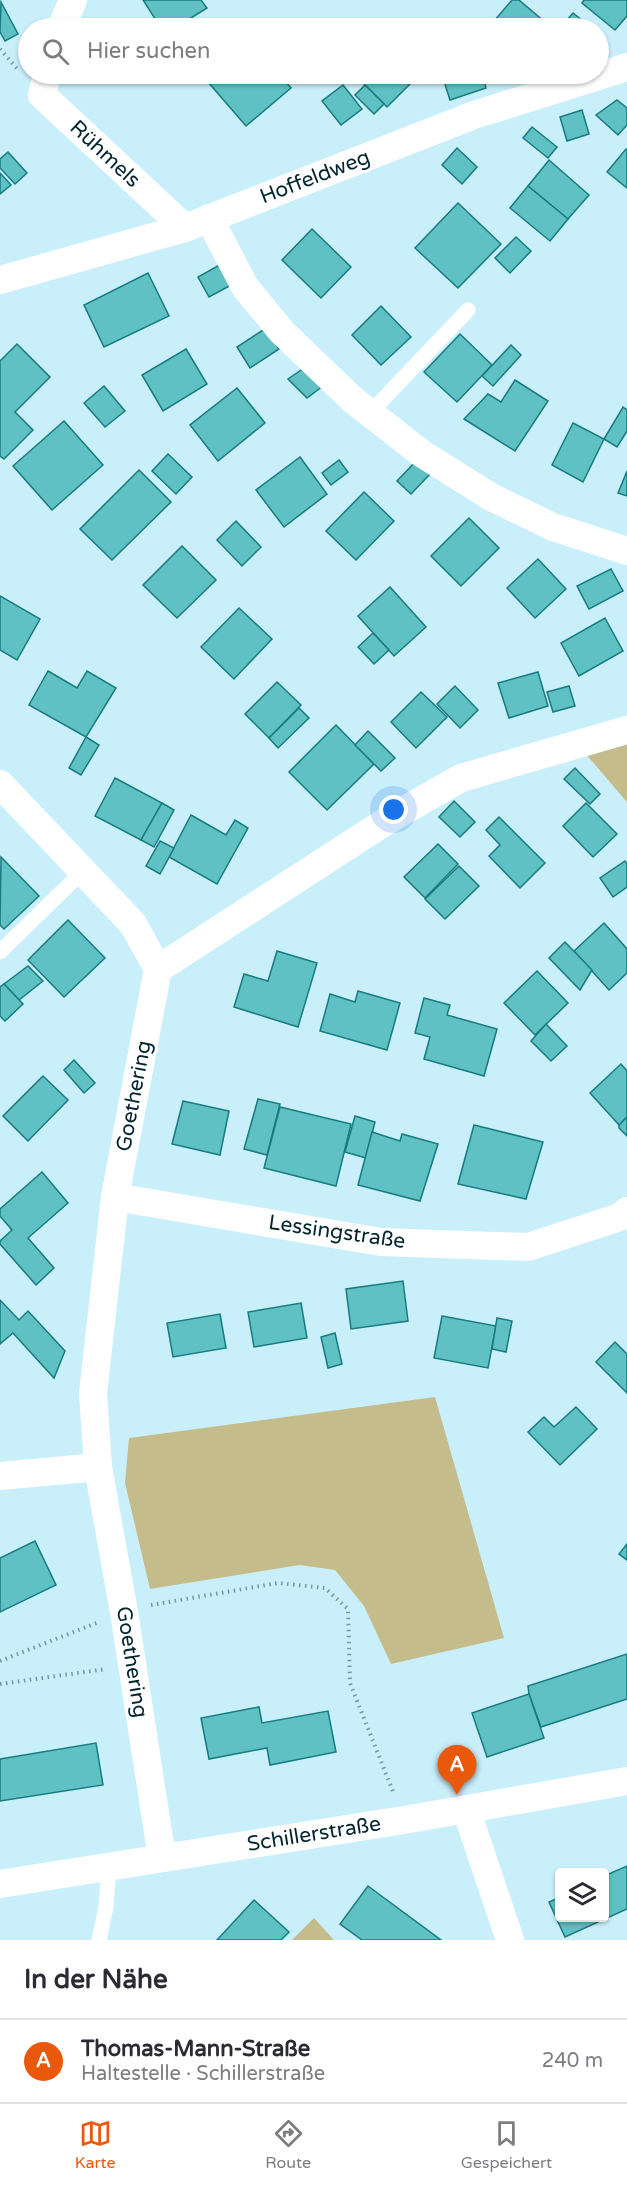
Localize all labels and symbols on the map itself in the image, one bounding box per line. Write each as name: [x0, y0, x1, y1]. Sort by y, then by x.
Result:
street label: Rühmels: [65, 115, 145, 193]
street label: Hoffeldweg: [256, 145, 374, 209]
your location: [379, 795, 408, 824]
street label: Goethering: [111, 1038, 157, 1154]
street label: Lessingstraße: [267, 1210, 407, 1254]
street label: Goethering: [111, 1604, 153, 1720]
pin: A: [438, 1746, 476, 1795]
street label: Schillerstraße: [245, 1811, 383, 1857]

